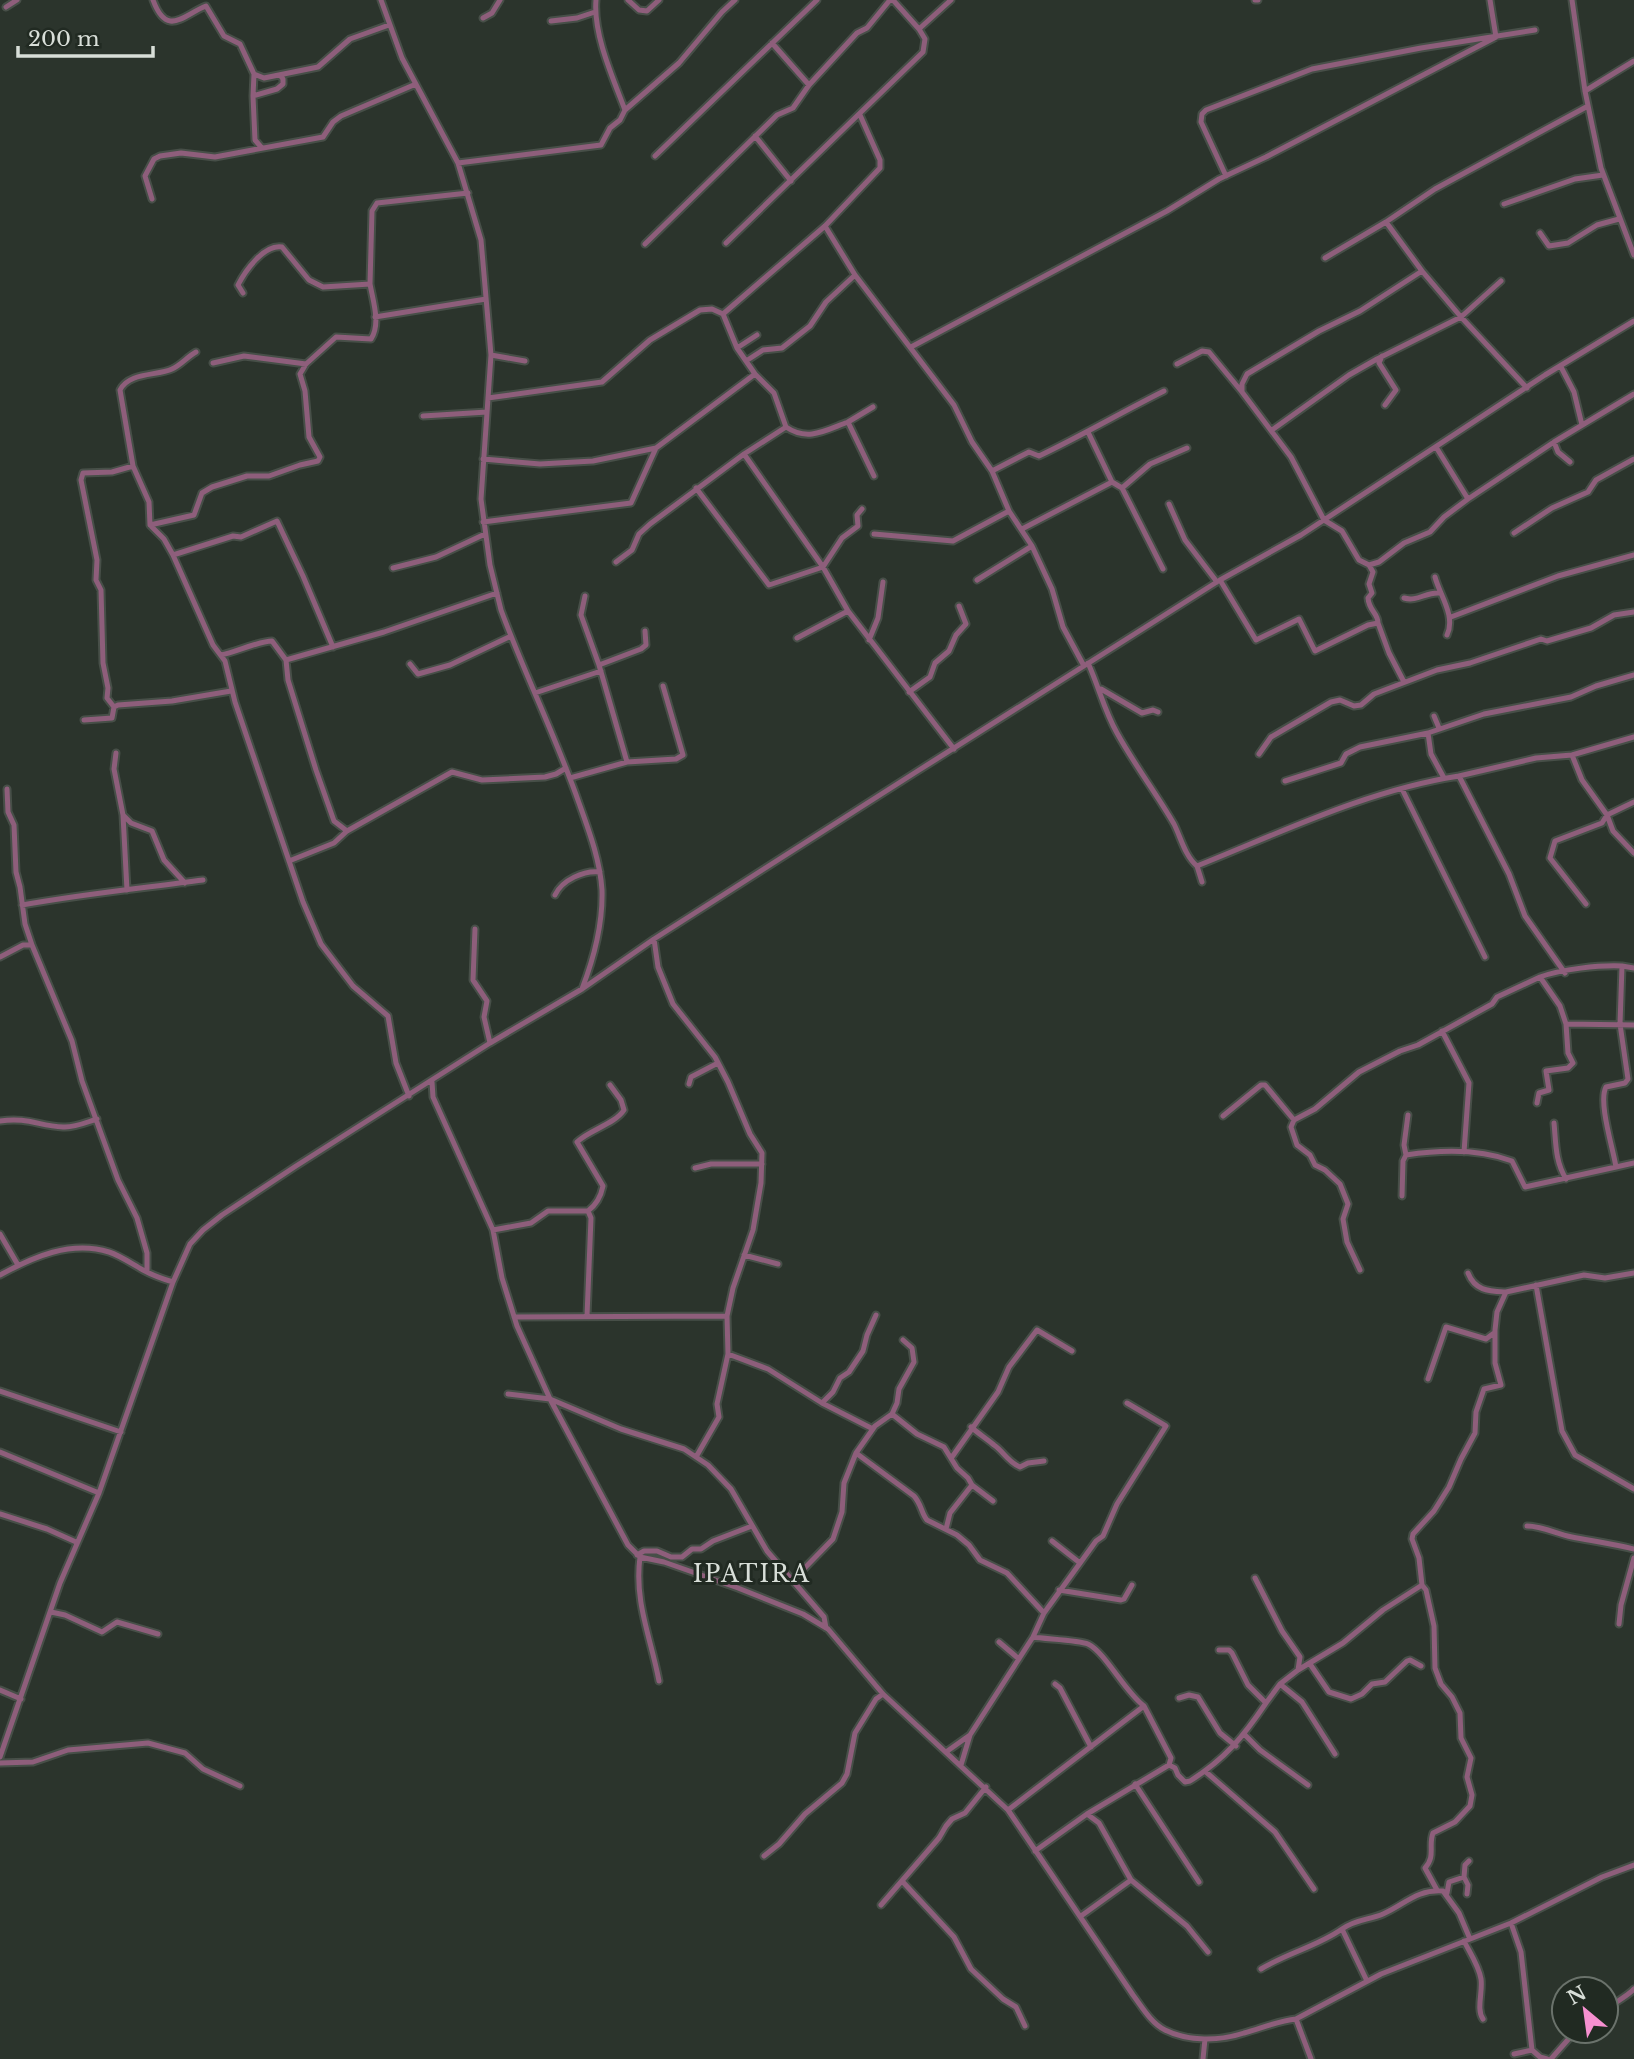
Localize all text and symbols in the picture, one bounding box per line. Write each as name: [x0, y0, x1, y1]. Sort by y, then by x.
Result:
scale bar: [18, 14, 152, 58]
text: 200 m: [28, 26, 100, 52]
district label: IPATIRA: [693, 1560, 811, 1588]
north arrow: [1550, 1975, 1620, 2045]
text: N: [1564, 1981, 1591, 2010]

